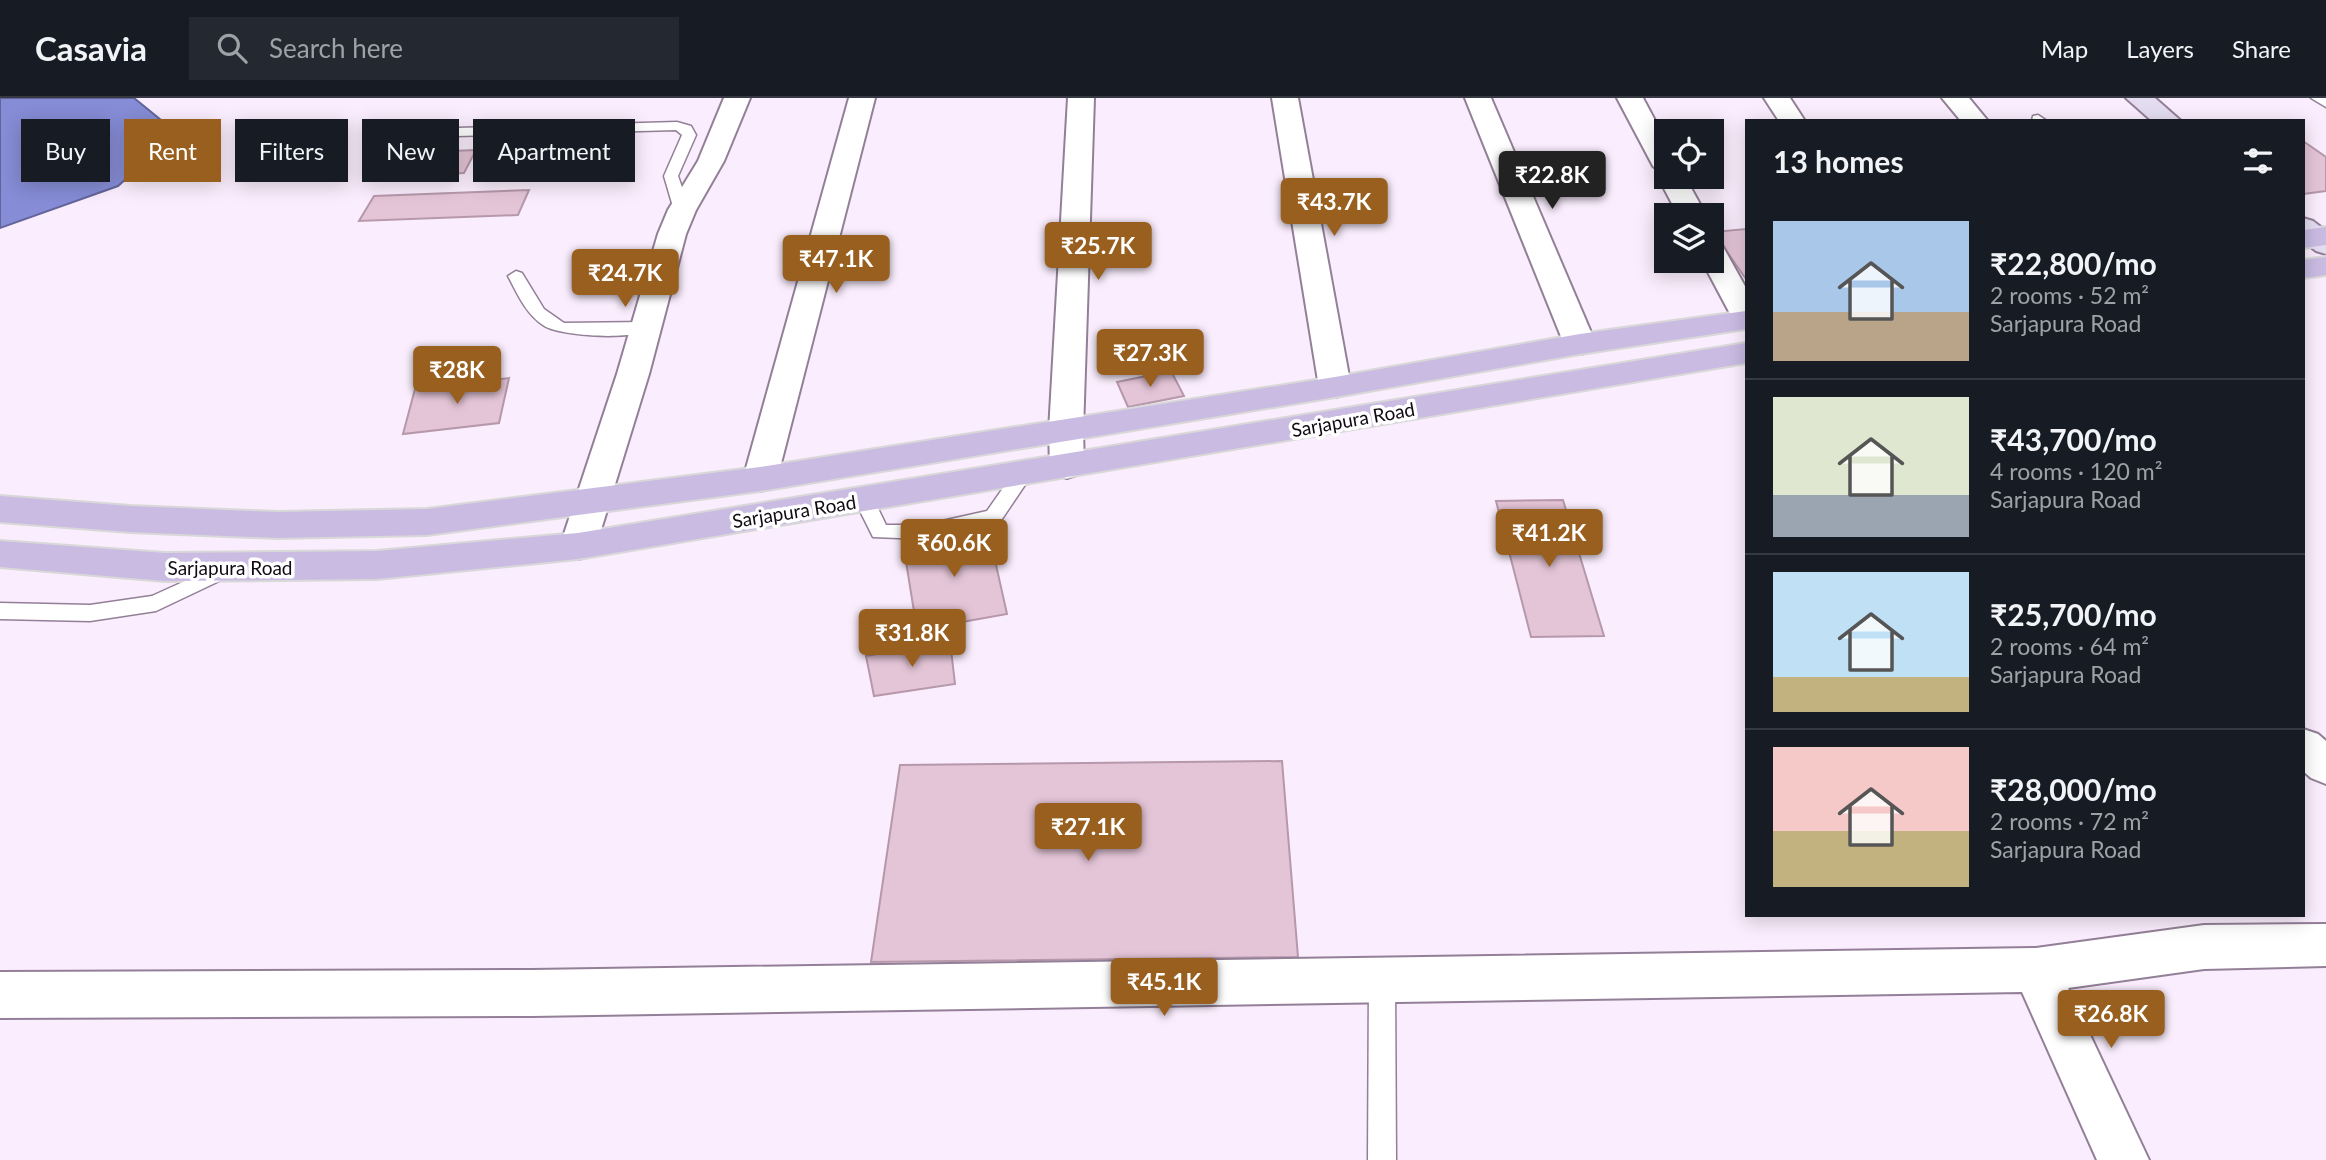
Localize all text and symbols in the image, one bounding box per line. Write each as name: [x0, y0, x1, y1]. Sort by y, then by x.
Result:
search box: [189, 17, 679, 80]
text: Casavia: [35, 28, 147, 68]
icon: search: [213, 29, 251, 67]
text: Search here: [269, 32, 403, 64]
text: Map: [2041, 34, 2088, 63]
text: Layers: [2126, 34, 2194, 63]
text: Share: [2232, 34, 2291, 63]
chip: Buy: [21, 119, 110, 182]
chip: Rent: [124, 119, 221, 182]
chip: Filters: [235, 119, 348, 182]
chip: New: [362, 119, 459, 182]
chip: Apartment: [473, 119, 635, 182]
map controls: [1654, 119, 1724, 273]
button: locate: [1654, 119, 1724, 189]
icon: filters: [2239, 142, 2277, 180]
text: 13 homes: [1773, 143, 1904, 179]
pin: ₹22.8K: [1495, 152, 1609, 211]
text: ₹22.8K: [1515, 160, 1589, 188]
pin: ₹43.7K: [1277, 178, 1391, 238]
text: ₹43.7K: [1297, 187, 1371, 215]
button: layers: [1654, 203, 1724, 273]
pin: ₹25.7K: [1041, 222, 1155, 282]
text: ₹25.7K: [1061, 231, 1135, 259]
pin: ₹47.1K: [779, 236, 893, 295]
text: ₹47.1K: [799, 244, 873, 272]
text: ₹22,800/mo: [1990, 245, 2157, 281]
icon: home: [1829, 249, 1913, 333]
pin: ₹24.7K: [568, 250, 682, 309]
text: ₹24.7K: [588, 258, 662, 286]
text: 2 rooms · 52 m²: [1990, 281, 2149, 309]
text: Sarjapura Road: [1990, 309, 2141, 337]
pin: ₹27.3K: [1093, 330, 1207, 389]
text: ₹27.3K: [1113, 338, 1187, 366]
pin: ₹28K: [416, 346, 498, 406]
text: ₹28K: [429, 355, 485, 383]
street label: Sarjapura Road: [1289, 397, 1417, 441]
text: ₹43,700/mo: [1990, 421, 2157, 457]
icon: home: [1829, 425, 1913, 509]
text: 4 rooms · 120 m²: [1990, 457, 2162, 485]
text: Sarjapura Road: [1990, 485, 2141, 513]
street label: Sarjapura Road: [730, 490, 858, 532]
pin: ₹41.2K: [1492, 510, 1606, 569]
text: ₹41.2K: [1512, 518, 1586, 546]
pin: ₹60.6K: [897, 519, 1011, 579]
text: ₹60.6K: [917, 528, 991, 556]
street label: Sarjapura Road: [168, 556, 293, 579]
text: ₹25,700/mo: [1990, 596, 2157, 632]
icon: home: [1829, 600, 1913, 684]
pin: ₹31.8K: [855, 610, 969, 669]
text: ₹31.8K: [875, 618, 949, 646]
text: 2 rooms · 64 m²: [1990, 632, 2149, 660]
text: Sarjapura Road: [1990, 660, 2141, 688]
text: ₹28,000/mo: [1990, 771, 2157, 807]
icon: home: [1829, 775, 1913, 859]
pin: ₹27.1K: [1031, 804, 1145, 863]
text: 2 rooms · 72 m²: [1990, 807, 2149, 835]
text: ₹27.1K: [1051, 812, 1125, 840]
text: Sarjapura Road: [1990, 835, 2141, 863]
pin: ₹45.1K: [1107, 958, 1221, 1018]
text: ₹45.1K: [1127, 967, 1201, 995]
pin: ₹26.8K: [2054, 990, 2168, 1050]
text: ₹26.8K: [2074, 999, 2148, 1027]

